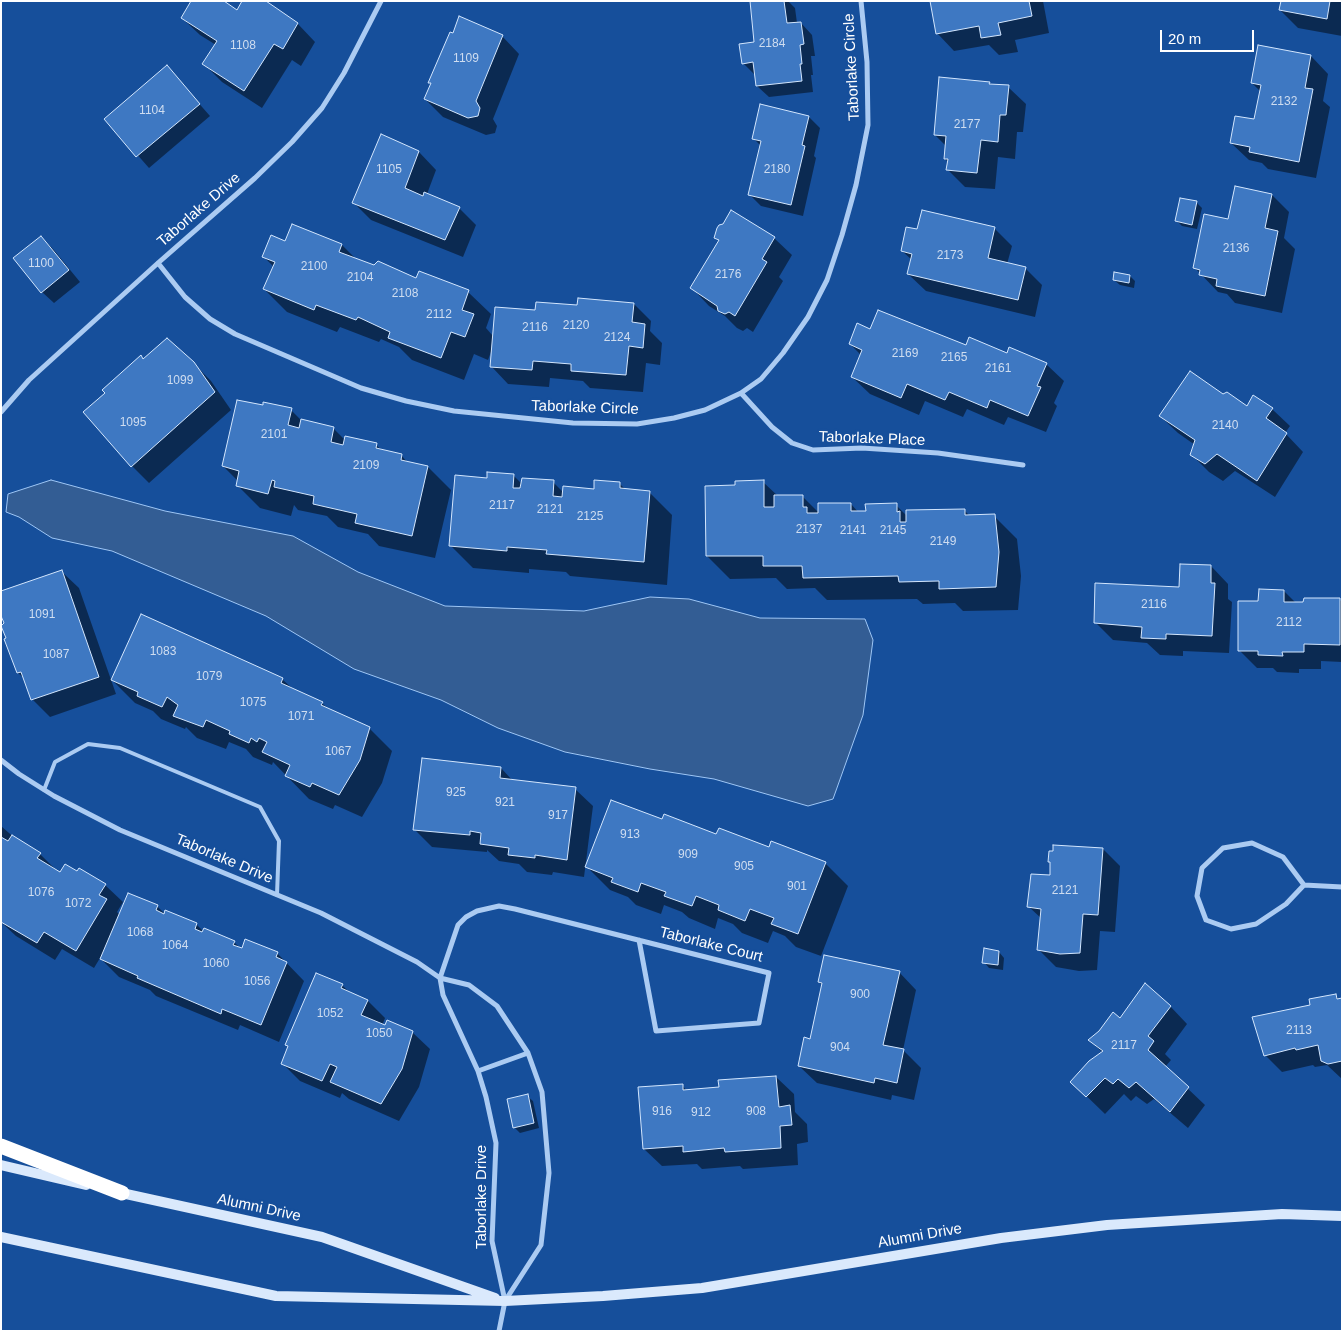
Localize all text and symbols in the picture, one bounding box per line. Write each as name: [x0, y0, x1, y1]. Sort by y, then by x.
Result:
street label: Taborlake Circle: [840, 13, 864, 121]
scale bar: [1163, 20, 1257, 52]
text: 20 m: [1168, 30, 1201, 47]
house number: 2184: [759, 37, 785, 51]
house number: 1108: [230, 39, 256, 53]
house number: 1109: [453, 52, 479, 66]
house number: 2132: [1271, 95, 1297, 109]
house number: 1104: [139, 104, 165, 118]
house number: 2177: [954, 118, 980, 132]
house number: 1105: [376, 163, 402, 177]
house number: 2180: [764, 163, 790, 177]
street label: Taborlake Drive: [154, 169, 244, 251]
house number: 2136: [1223, 242, 1249, 256]
house number: 2173: [937, 249, 963, 263]
house number: 1100: [28, 257, 54, 271]
house number: 2100: [301, 260, 327, 274]
house number: 2176: [715, 268, 741, 282]
house number: 2104: [347, 271, 373, 285]
house number: 2108: [392, 287, 418, 301]
house number: 2112: [426, 308, 452, 322]
house number: 2120: [563, 319, 589, 333]
house number: 2116: [522, 321, 548, 335]
house number: 2124: [604, 331, 630, 345]
house number: 2169: [892, 347, 918, 361]
house number: 2165: [941, 351, 967, 365]
house number: 2161: [985, 362, 1011, 376]
house number: 1099: [167, 374, 193, 388]
street label: Taborlake Circle: [531, 397, 639, 419]
house number: 1095: [120, 416, 146, 430]
house number: 2140: [1212, 419, 1238, 433]
house number: 2101: [261, 428, 287, 442]
street label: Taborlake Place: [818, 428, 926, 450]
house number: 2109: [353, 459, 379, 473]
house number: 2117: [489, 499, 515, 513]
house number: 2121: [537, 503, 563, 517]
house number: 2125: [577, 510, 603, 524]
house number: 2137: [796, 523, 822, 537]
house number: 2141: [840, 524, 866, 538]
house number: 2145: [880, 524, 906, 538]
house number: 2149: [930, 535, 956, 549]
house number: 2116: [1141, 598, 1167, 612]
house number: 1091: [29, 608, 55, 622]
house number: 2112: [1276, 616, 1302, 630]
house number: 1083: [150, 645, 176, 659]
house number: 1087: [43, 648, 69, 662]
house number: 1079: [196, 670, 222, 684]
house number: 1075: [240, 696, 266, 710]
house number: 1071: [288, 710, 314, 724]
house number: 1067: [325, 745, 351, 759]
house number: 925: [446, 786, 466, 800]
house number: 921: [495, 796, 515, 810]
house number: 917: [548, 809, 568, 823]
house number: 913: [620, 828, 640, 842]
street label: Taborlake Drive: [173, 830, 275, 888]
house number: 909: [678, 848, 698, 862]
house number: 905: [734, 860, 754, 874]
house number: 901: [787, 880, 807, 894]
house number: 2121: [1052, 884, 1078, 898]
house number: 1076: [28, 886, 54, 900]
house number: 1072: [65, 897, 91, 911]
street label: Taborlake Court: [657, 923, 765, 967]
house number: 1068: [127, 926, 153, 940]
house number: 1064: [162, 939, 188, 953]
house number: 1060: [203, 957, 229, 971]
house number: 1056: [244, 975, 270, 989]
house number: 900: [850, 988, 870, 1002]
house number: 1052: [317, 1007, 343, 1021]
house number: 2113: [1286, 1024, 1312, 1038]
house number: 1050: [366, 1027, 392, 1041]
house number: 2117: [1111, 1039, 1137, 1053]
house number: 904: [830, 1041, 850, 1055]
house number: 916: [652, 1105, 672, 1119]
house number: 908: [746, 1105, 766, 1119]
house number: 912: [691, 1106, 711, 1120]
street label: Taborlake Drive: [473, 1145, 491, 1249]
street label: Alumni Drive: [216, 1190, 302, 1226]
street label: Alumni Drive: [877, 1220, 963, 1252]

